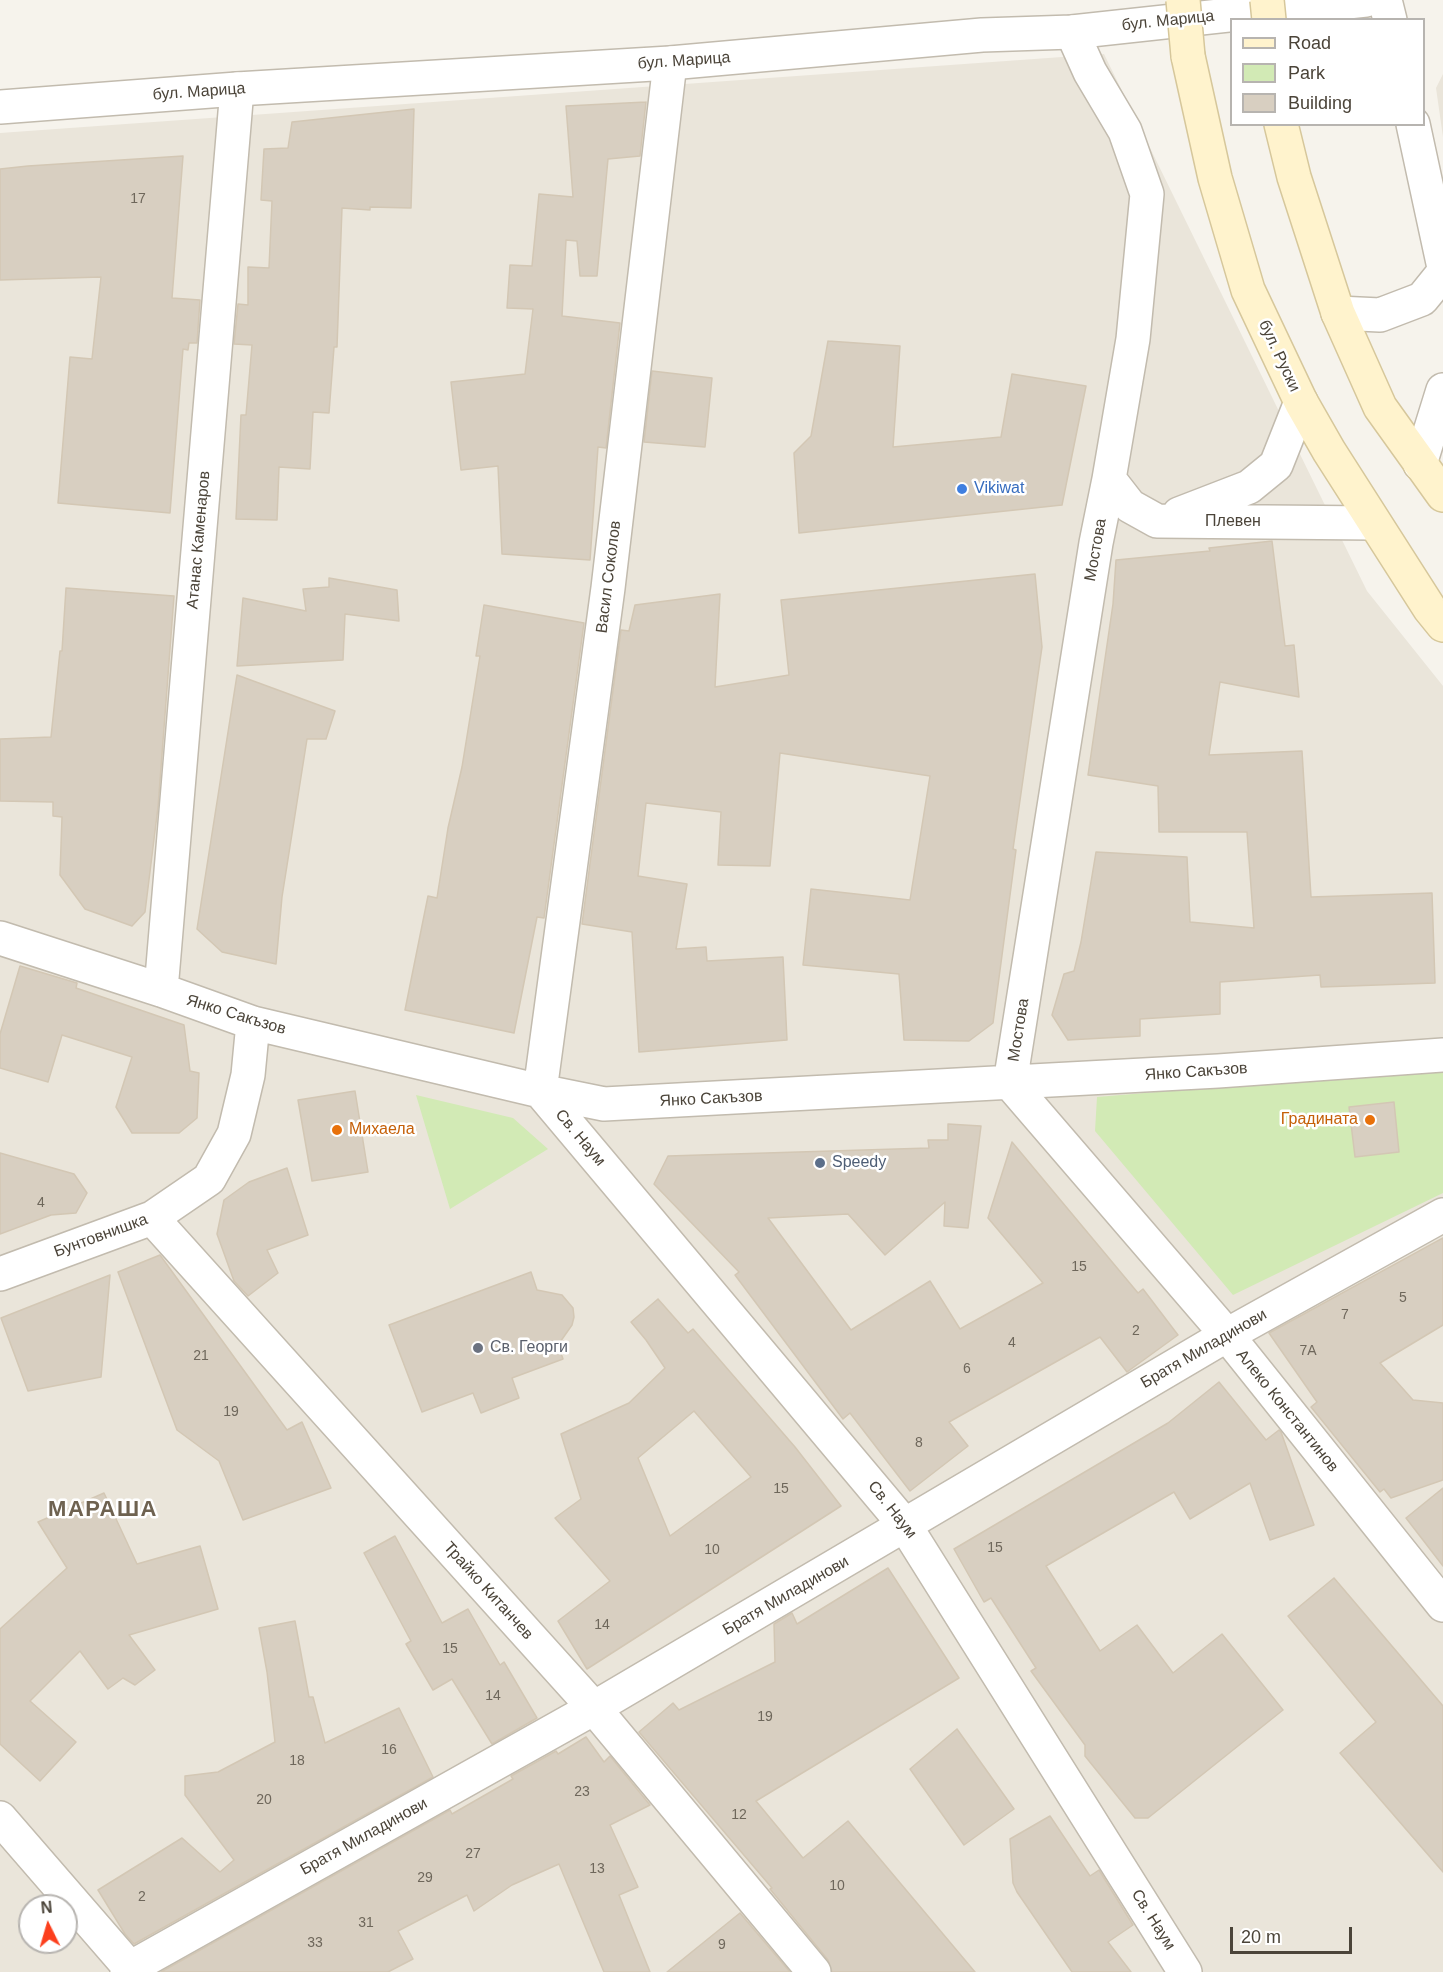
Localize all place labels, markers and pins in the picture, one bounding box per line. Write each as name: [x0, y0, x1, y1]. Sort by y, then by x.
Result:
place label: Vikiwat: [974, 479, 1024, 499]
marker: Vikiwat: [955, 482, 969, 496]
place label: Градината: [1281, 1110, 1358, 1130]
marker: Градината: [1363, 1113, 1377, 1127]
place label: Михаела: [349, 1120, 415, 1140]
marker: Михаела: [330, 1123, 344, 1137]
place label: Speedy: [832, 1153, 886, 1173]
marker: Speedy: [813, 1156, 827, 1170]
place label: Св. Георги: [490, 1338, 568, 1358]
marker: Св. Георги: [471, 1341, 485, 1355]

